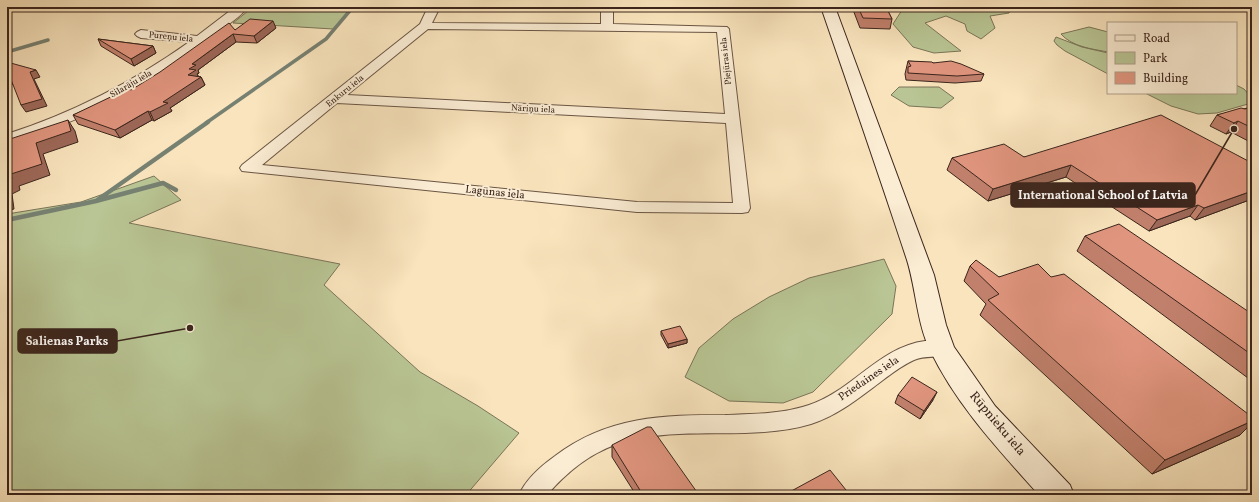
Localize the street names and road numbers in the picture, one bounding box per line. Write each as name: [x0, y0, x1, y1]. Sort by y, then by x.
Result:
street label: Pureņu iela: [148, 28, 194, 46]
street label: Piejūras iela: [717, 36, 735, 85]
street label: Silarāju iela: [108, 66, 155, 101]
street label: Enkuru iela: [323, 71, 367, 110]
street label: Nāriņu iela: [511, 101, 556, 117]
street label: Lagūnas iela: [465, 182, 526, 204]
street label: Priedaines iela: [836, 353, 903, 405]
street label: Rūpnieku iela: [965, 388, 1029, 460]

